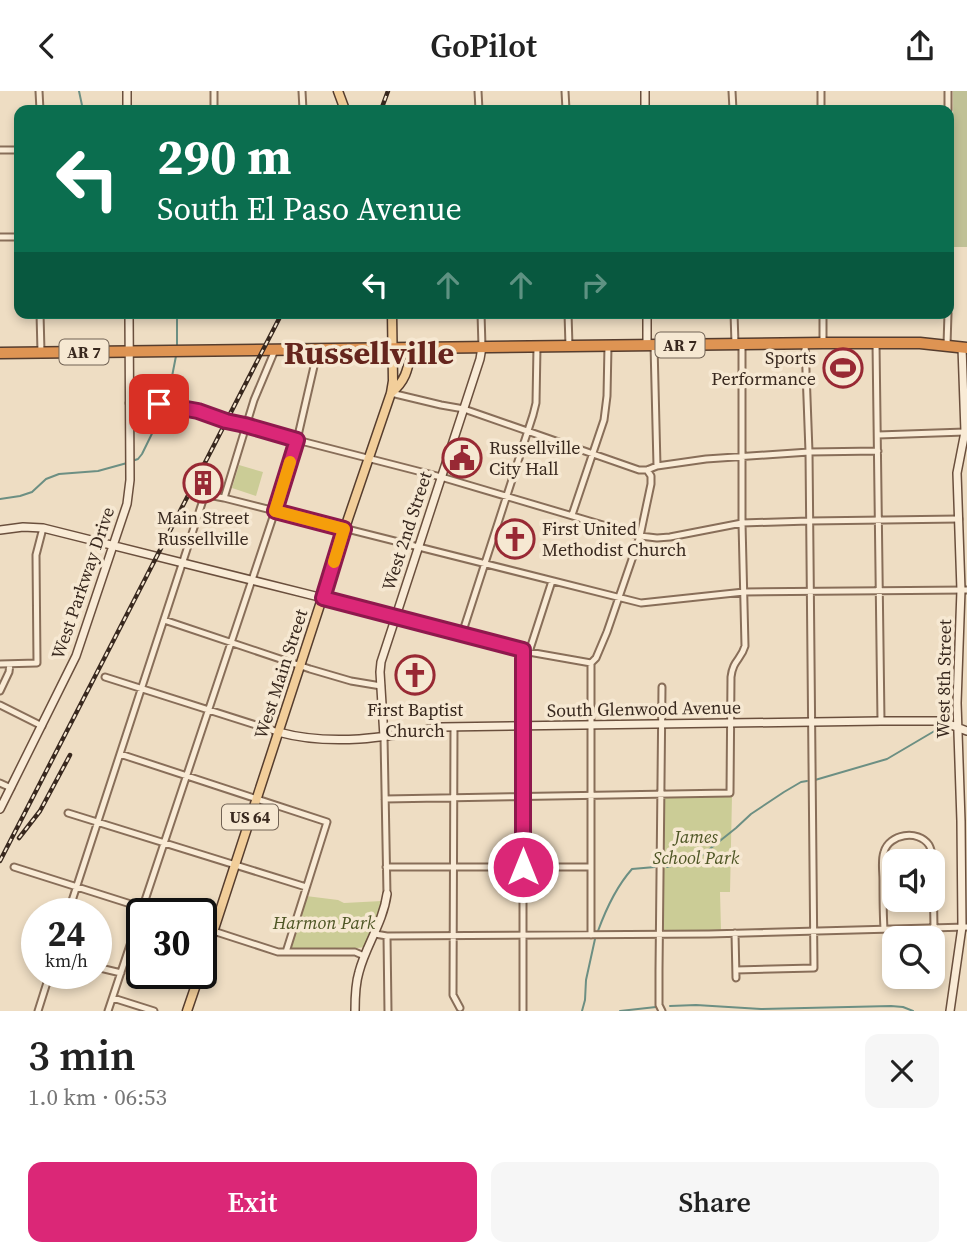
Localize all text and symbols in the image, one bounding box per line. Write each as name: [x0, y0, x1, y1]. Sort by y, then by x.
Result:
text: GoPilot: [430, 24, 537, 68]
icon: back: [28, 27, 66, 65]
icon: share: [901, 27, 939, 65]
text: 290 m: [157, 123, 292, 190]
icon: left: [42, 133, 133, 224]
text: South El Paso Avenue: [157, 187, 462, 231]
icon: left: [356, 266, 394, 304]
icon: ahead: [429, 266, 467, 304]
icon: ahead: [502, 266, 540, 304]
icon: right: [575, 266, 613, 304]
district label: Russellville: [284, 331, 454, 375]
road number: AR 7: [656, 333, 704, 357]
road number: AR 7: [60, 339, 108, 365]
place label: Sports Performance: [711, 345, 816, 391]
sports icon: Sports Performance: [822, 347, 864, 389]
pin: [129, 374, 189, 434]
icon: arrive: [140, 385, 178, 423]
place label: Russellville City Hall: [489, 435, 581, 481]
public building icon: Russellville City Hall: [441, 437, 483, 479]
building icon: Main Street Russellville: [182, 462, 224, 504]
street label: West 2nd Street: [375, 468, 438, 594]
street label: West Parkway Drive: [45, 503, 120, 662]
place label: Main Street Russellville: [157, 505, 249, 551]
place label: First United Methodist Church: [542, 516, 687, 562]
church icon: First United Methodist Church: [494, 518, 536, 560]
street label: West Main Street: [248, 606, 313, 742]
street label: West 8th Street: [930, 619, 957, 739]
church icon: First Baptist Church: [394, 654, 436, 696]
street label: South Glenwood Avenue: [547, 694, 741, 723]
place label: First Baptist Church: [367, 697, 463, 743]
road number: US 64: [222, 804, 278, 829]
park label: James School Park: [653, 824, 740, 870]
position arrow: [486, 830, 560, 904]
map controls: [882, 849, 945, 989]
button: sound: [882, 849, 945, 912]
speed limit sign: 30: [126, 898, 217, 989]
text: 24: [48, 910, 85, 958]
park label: Harmon Park: [272, 910, 376, 935]
button: search: [882, 926, 945, 989]
text: km/h: [45, 948, 88, 973]
text: 3 min: [28, 1026, 136, 1084]
button: close: [865, 1034, 939, 1108]
text: 1.0 km · 06:53: [28, 1081, 167, 1113]
button: Exit: [28, 1162, 477, 1242]
button: Share: [491, 1162, 939, 1242]

